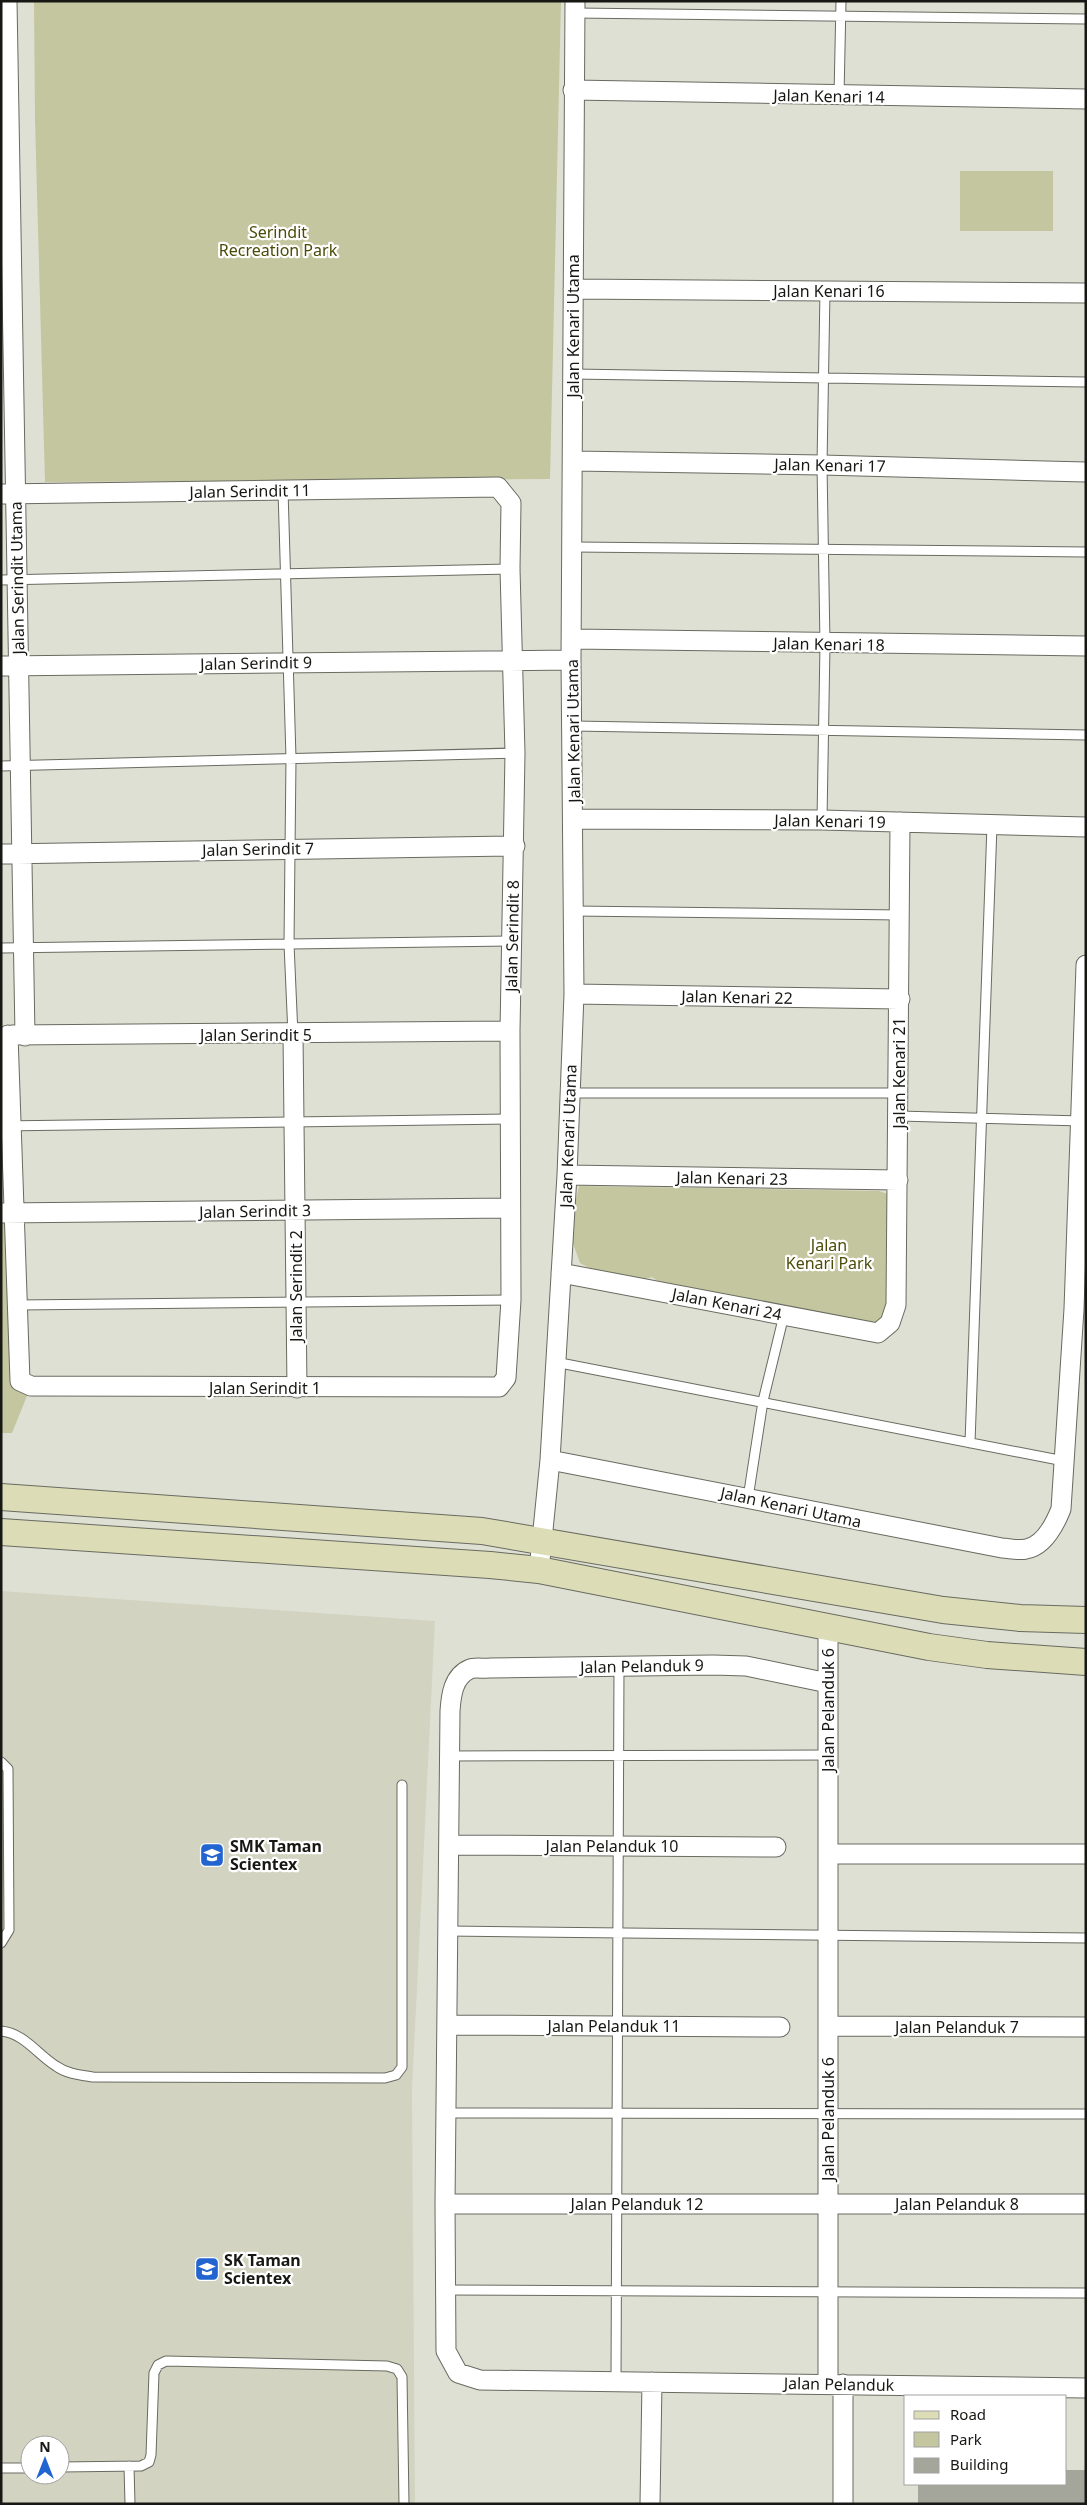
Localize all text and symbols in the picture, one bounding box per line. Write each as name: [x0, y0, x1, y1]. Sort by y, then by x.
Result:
street label: Jalan Kenari 14: [771, 84, 885, 108]
park label: Serindit Recreation Park: [219, 221, 338, 261]
street label: Jalan Kenari Utama: [562, 254, 584, 400]
street label: Jalan Kenari 16: [771, 280, 885, 302]
street label: Jalan Kenari 17: [772, 453, 886, 477]
street label: Jalan Serindit 11: [187, 479, 311, 503]
street label: Jalan Serindit Utama: [5, 501, 29, 657]
street label: Jalan Kenari 18: [771, 632, 885, 656]
street label: Jalan Serindit 9: [198, 651, 312, 675]
street label: Jalan Kenari Utama: [561, 659, 585, 805]
street label: Jalan Kenari 19: [772, 809, 886, 833]
street label: Jalan Serindit 7: [200, 837, 314, 861]
street label: Jalan Serindit 8: [500, 880, 524, 994]
street label: Jalan Kenari 22: [679, 985, 793, 1009]
street label: Jalan Kenari 21: [888, 1017, 910, 1131]
street label: Jalan Serindit 5: [198, 1024, 312, 1046]
street label: Jalan Kenari Utama: [554, 1064, 581, 1210]
street label: Jalan Kenari 23: [674, 1166, 788, 1190]
street label: Jalan Serindit 3: [197, 1199, 311, 1223]
street label: Jalan Serindit 2: [285, 1230, 307, 1344]
park label: Jalan Kenari Park: [786, 1234, 873, 1274]
street label: Jalan Kenari 24: [668, 1282, 784, 1325]
street label: Jalan Serindit 1: [207, 1377, 321, 1399]
street label: Jalan Kenari Utama: [717, 1481, 864, 1533]
street label: Jalan Pelanduk 6: [817, 1648, 839, 1774]
street label: Jalan Pelanduk 9: [578, 1654, 704, 1678]
place label: SMK Taman Scientex: [230, 1835, 322, 1875]
street label: Jalan Pelanduk 10: [544, 1835, 678, 1857]
school or university icon: SMK Taman Scientex: [199, 1842, 225, 1868]
street label: Jalan Pelanduk 11: [546, 2015, 680, 2037]
street label: Jalan Pelanduk 7: [893, 2016, 1019, 2038]
street label: Jalan Pelanduk 6: [817, 2057, 839, 2183]
street label: Jalan Pelanduk 12: [569, 2193, 703, 2215]
street label: Jalan Pelanduk 8: [893, 2193, 1019, 2215]
place label: SK Taman Scientex: [224, 2249, 301, 2289]
school or university icon: SK Taman Scientex: [194, 2256, 220, 2282]
street label: Jalan Pelanduk: [782, 2372, 895, 2396]
legend: [904, 2395, 1067, 2485]
text: Road: [950, 2404, 986, 2424]
text: Park: [950, 2429, 982, 2449]
north arrow: [20, 2435, 70, 2485]
text: N: [39, 2437, 51, 2456]
text: Building: [950, 2454, 1008, 2474]

